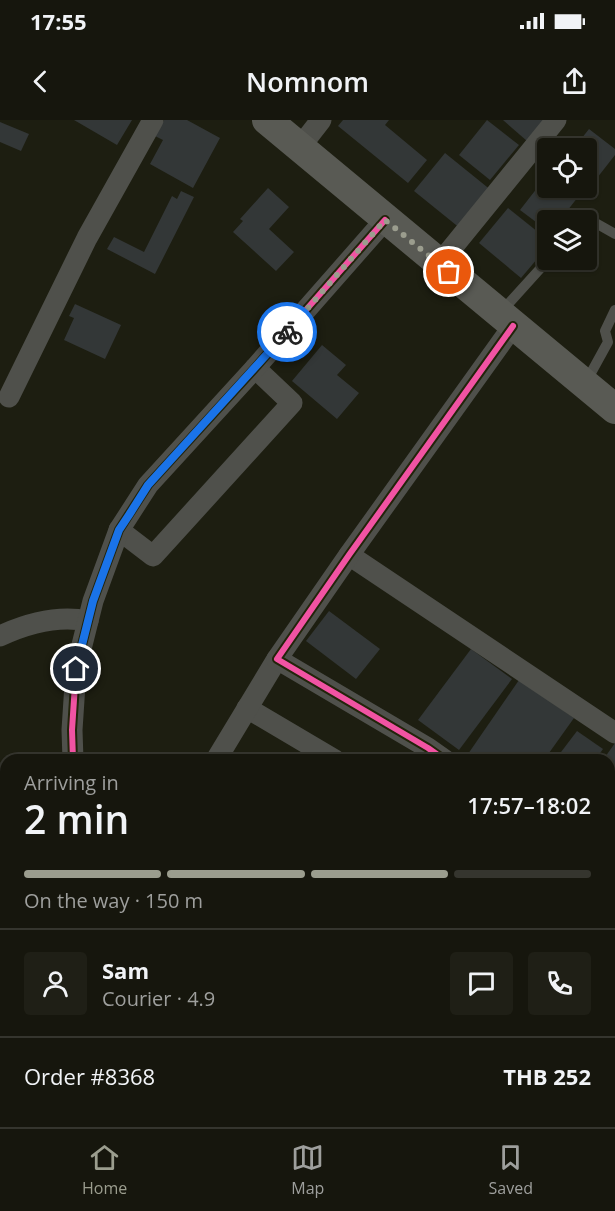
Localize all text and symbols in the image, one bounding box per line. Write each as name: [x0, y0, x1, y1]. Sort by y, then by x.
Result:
text: 17:55: [30, 6, 87, 36]
text: Nomnom: [246, 63, 369, 100]
icon: back: [24, 65, 57, 98]
icon: share: [558, 65, 591, 98]
map controls: [537, 138, 597, 270]
button: locate: [537, 138, 597, 198]
button: layers: [537, 210, 597, 270]
pin: [423, 246, 474, 297]
icon: bag: [432, 255, 465, 288]
courier: [257, 302, 317, 362]
icon: bike: [271, 316, 304, 349]
pin: [50, 643, 101, 694]
icon: home: [59, 652, 92, 685]
text: Arriving in: [24, 769, 119, 796]
text: 17:57–18:02: [467, 790, 591, 820]
text: 2 min: [24, 792, 129, 845]
text: On the way · 150 m: [24, 887, 203, 914]
button: person: [24, 952, 87, 1015]
button: chat: [450, 952, 513, 1015]
button: phone: [528, 952, 591, 1015]
text: Sam: [102, 955, 149, 985]
text: Courier · 4.9: [102, 985, 215, 1012]
text: Order #8368: [24, 1061, 155, 1091]
text: THB 252: [503, 1061, 591, 1091]
tab: Home: [82, 1141, 127, 1199]
tab: Map: [291, 1141, 324, 1199]
tab: Saved: [488, 1141, 533, 1199]

